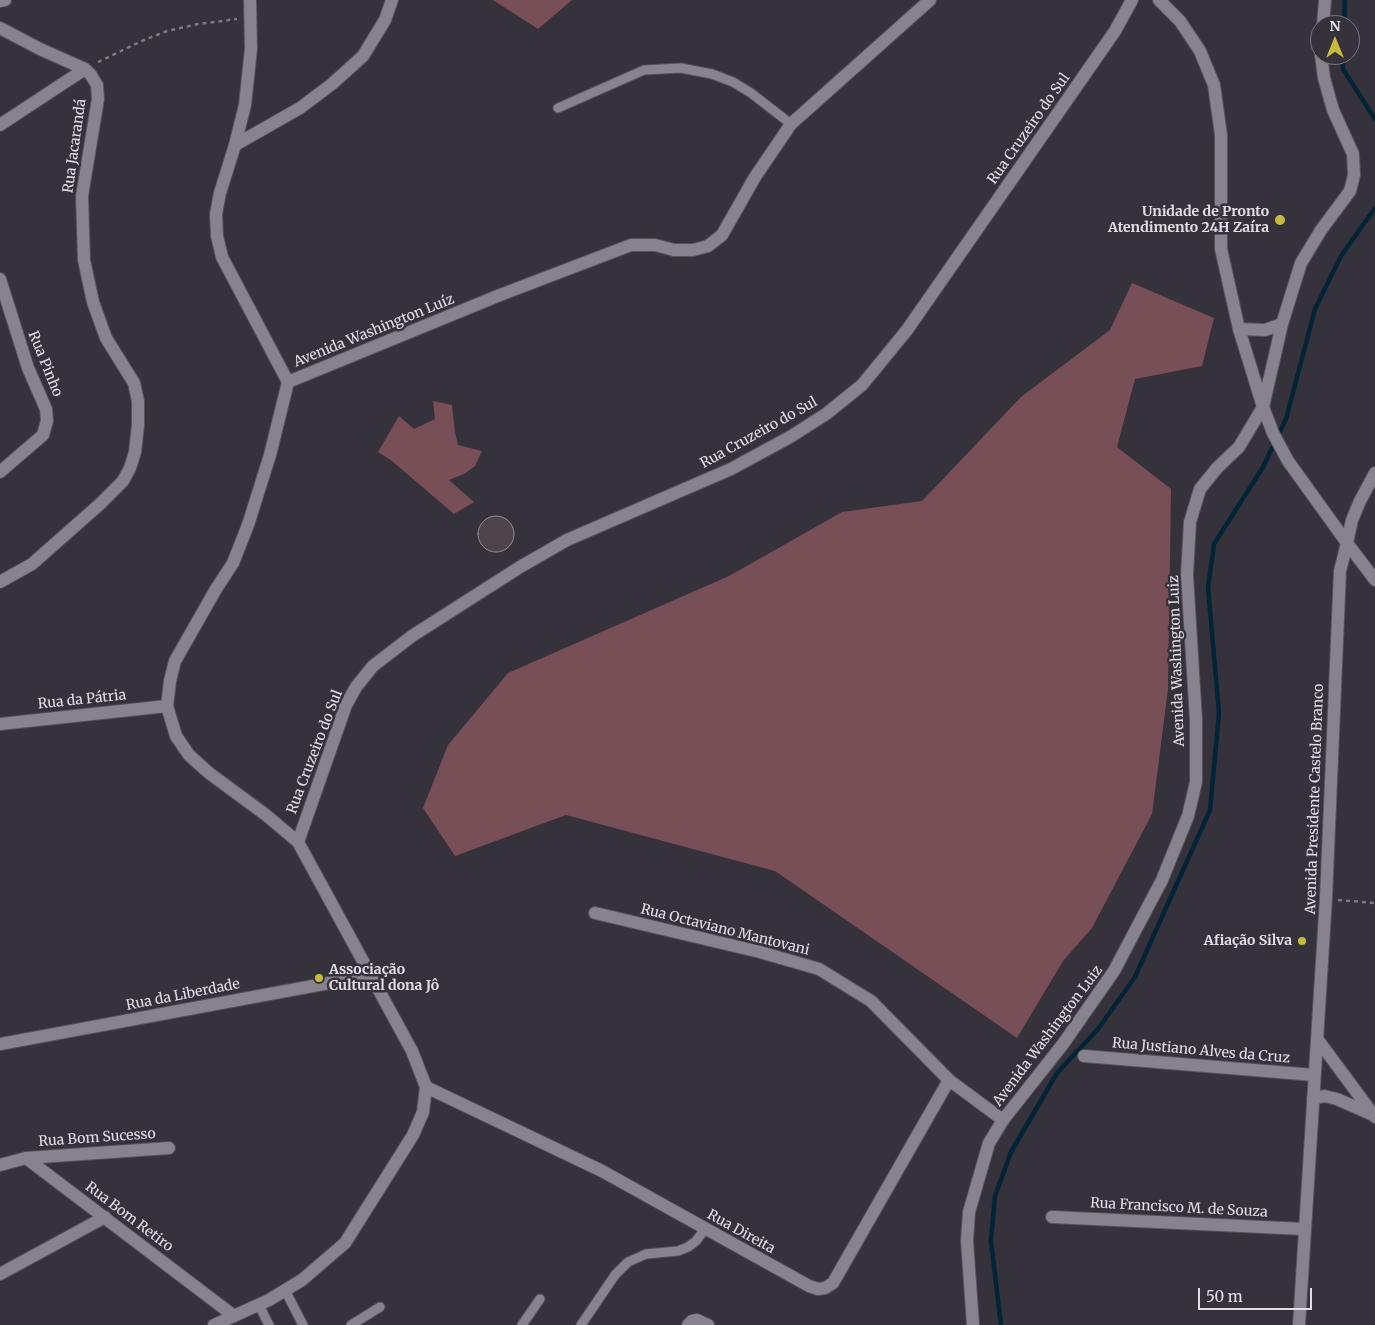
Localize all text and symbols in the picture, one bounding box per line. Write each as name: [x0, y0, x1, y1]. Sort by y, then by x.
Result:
north arrow: [1310, 15, 1360, 65]
text: N: [1329, 17, 1341, 35]
street label: Rua Cruzeiro do Sul: [984, 70, 1074, 188]
street label: Rua Jacarandá: [60, 98, 90, 194]
place label: Unidade de Pronto Atendimento 24H Zaíra: [1108, 204, 1269, 236]
marker: Unidade de Pronto Atendimento 24H Zaíra: [1273, 213, 1287, 227]
street label: Avenida Washington Luíz: [291, 291, 457, 371]
street label: Rua Pinho: [24, 329, 66, 399]
street label: Rua Cruzeiro do Sul: [698, 394, 820, 472]
street label: Avenida Washington Luiz: [1166, 575, 1188, 747]
street label: Avenida Presidente Castelo Branco: [1303, 683, 1327, 915]
street label: Rua da Pátria: [37, 687, 127, 713]
street label: Rua Cruzeiro do Sul: [284, 688, 346, 816]
street label: Rua Octaviano Mantovani: [639, 901, 811, 959]
place label: Afiação Silva: [1204, 933, 1292, 949]
marker: Afiação Silva: [1296, 935, 1308, 947]
place label: Associação Cultural dona Jô: [329, 962, 439, 994]
street label: Avenida Washington Luiz: [990, 962, 1106, 1110]
marker: Associação Cultural dona Jô: [313, 972, 325, 984]
street label: Rua da Liberdade: [125, 976, 241, 1014]
street label: Rua Justiano Alves da Cruz: [1111, 1035, 1291, 1067]
street label: Rua Bom Sucesso: [38, 1126, 156, 1150]
street label: Rua Bom Retiro: [82, 1179, 176, 1255]
street label: Rua Francisco M. de Souza: [1090, 1195, 1268, 1221]
street label: Rua Direita: [704, 1207, 778, 1257]
scale bar: [1200, 1278, 1314, 1310]
text: 50 m: [1206, 1287, 1243, 1306]

